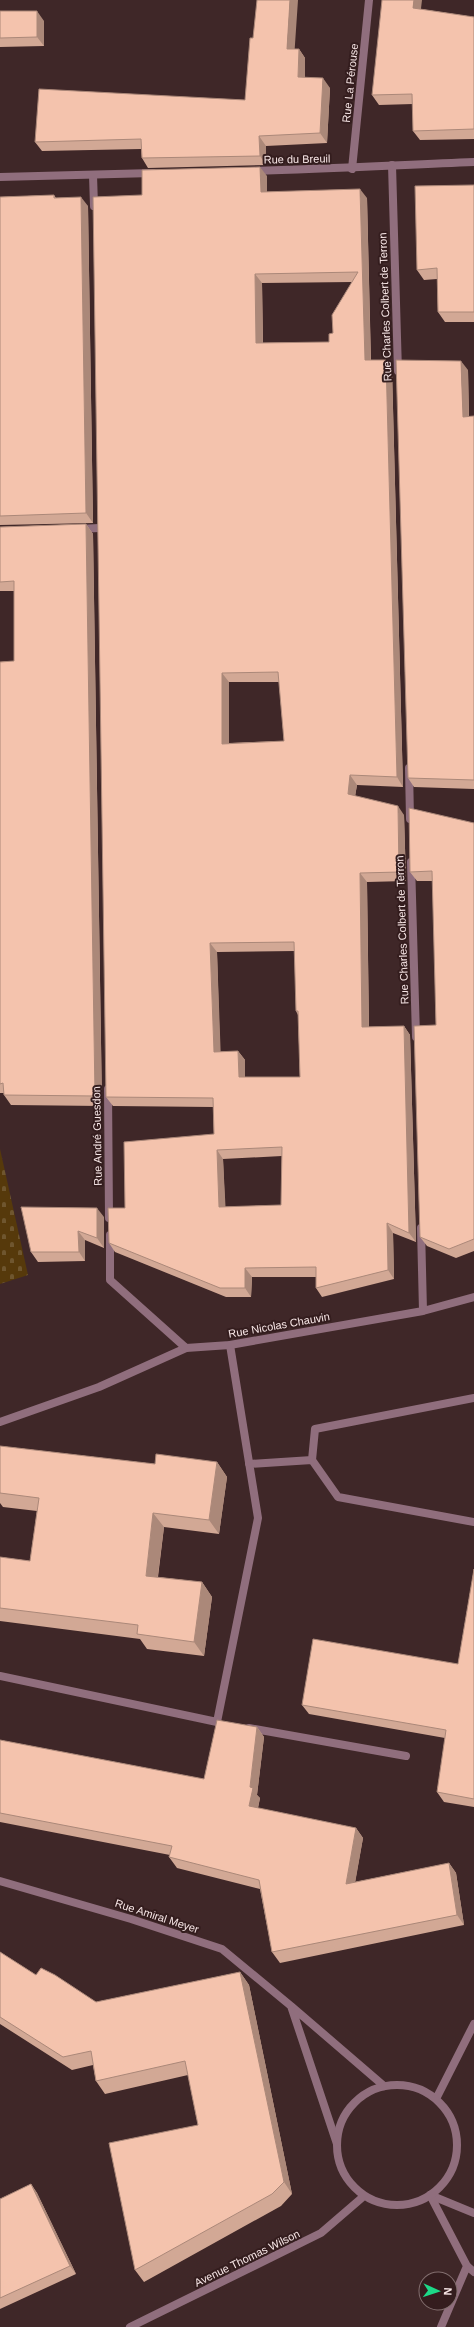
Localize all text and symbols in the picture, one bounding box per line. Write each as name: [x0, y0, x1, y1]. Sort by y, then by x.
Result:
street label: Rue La Pérouse: [340, 43, 360, 123]
street label: Rue du Breuil: [264, 152, 330, 166]
street label: Rue Charles Colbert de Terron: [376, 232, 394, 382]
street label: Rue Charles Colbert de Terron: [393, 855, 411, 1005]
street label: Rue André Guesdon: [90, 1086, 104, 1186]
street label: Rue Nicolas Chauvin: [227, 1310, 331, 1340]
street label: Rue Amiral Meyer: [114, 1897, 201, 1935]
street label: Avenue Thomas Wilson: [192, 2227, 302, 2289]
north arrow: [418, 2271, 458, 2311]
text: N: [442, 2287, 454, 2296]

